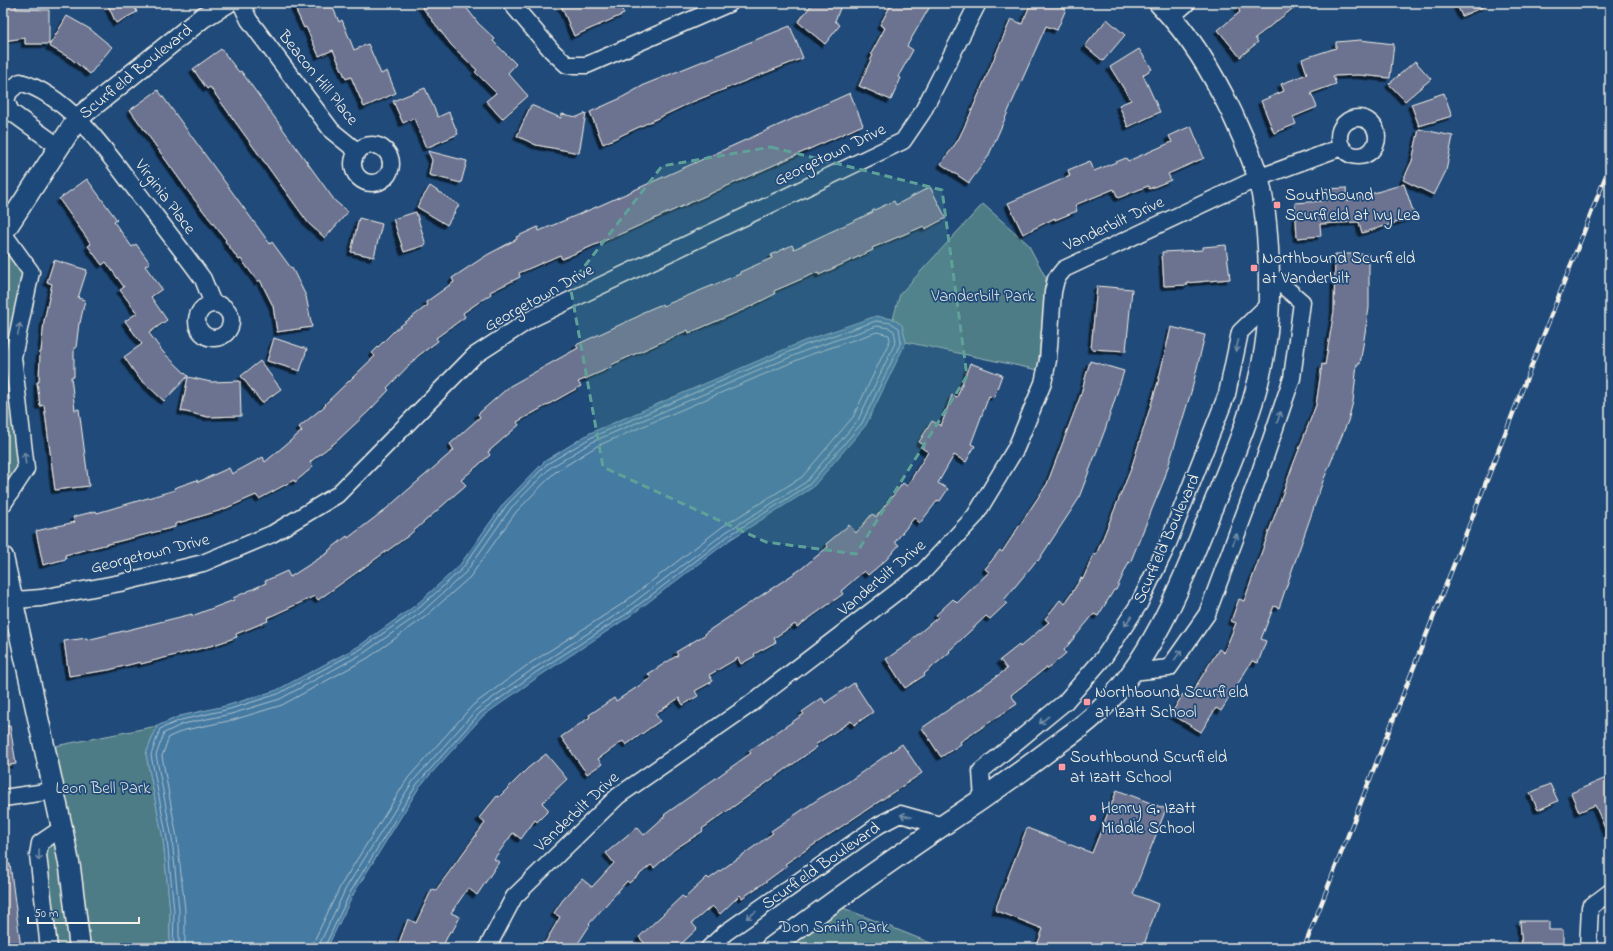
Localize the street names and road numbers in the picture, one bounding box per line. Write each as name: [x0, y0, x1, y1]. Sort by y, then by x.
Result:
street label: Scurfield Boulevard: [74, 18, 198, 126]
street label: Beacon Hill Place: [271, 24, 365, 131]
street label: Georgetown Drive: [770, 117, 891, 195]
street label: Virginia Place: [126, 153, 202, 241]
street label: Vanderbilt Drive: [1059, 190, 1169, 259]
street label: Georgetown Drive: [480, 257, 599, 340]
street label: Scurfield Boulevard: [1127, 470, 1207, 608]
street label: Georgetown Drive: [88, 527, 213, 583]
street label: Vanderbilt Drive: [832, 533, 932, 623]
street label: Vanderbilt Drive: [528, 766, 625, 859]
street label: Scurfield Boulevard: [757, 815, 886, 916]

